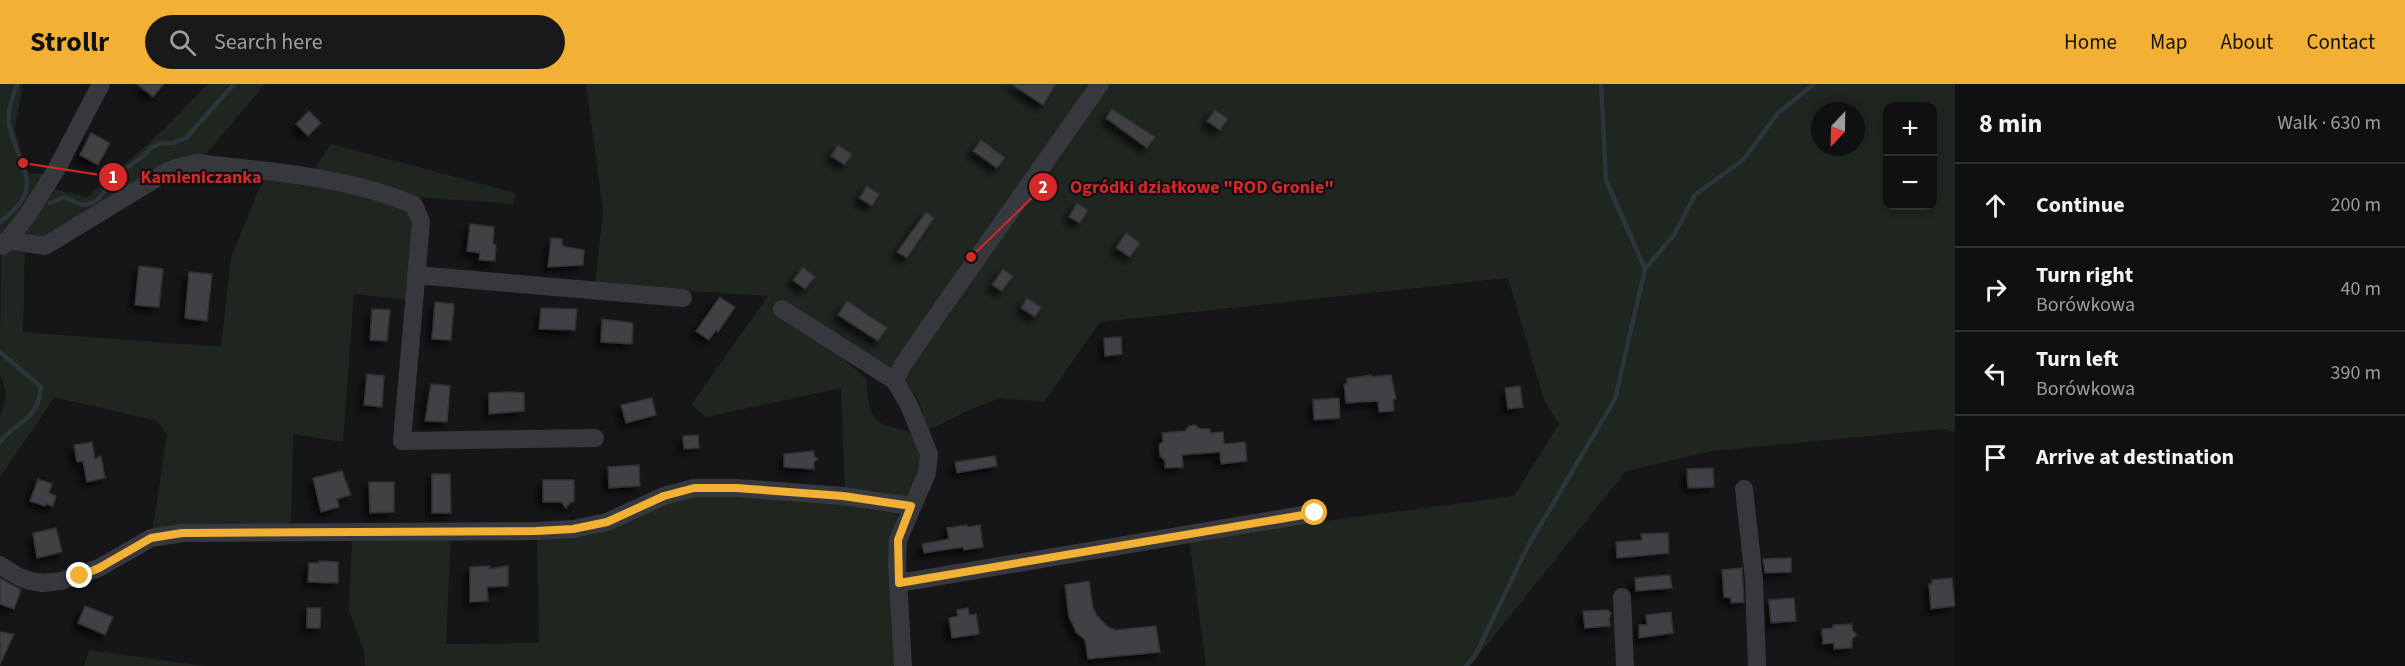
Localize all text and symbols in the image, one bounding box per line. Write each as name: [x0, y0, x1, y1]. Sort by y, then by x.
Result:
search box: [145, 15, 565, 69]
text: Strollr: [30, 22, 109, 62]
icon: search: [166, 26, 199, 59]
text: Search here: [214, 26, 323, 58]
text: Home: [2064, 27, 2117, 57]
text: Map: [2150, 27, 2188, 57]
text: About: [2221, 27, 2273, 57]
text: Contact: [2306, 27, 2375, 57]
north arrow: [1811, 102, 1865, 156]
map controls: [1883, 102, 1937, 210]
button: +: [1883, 102, 1937, 156]
text: 8 min: [1979, 105, 2042, 142]
text: Walk · 630 m: [2277, 109, 2381, 137]
button: −: [1883, 156, 1937, 210]
callout: Kamieniczanka: [98, 159, 273, 195]
text: 1: [108, 165, 118, 190]
text: Kamieniczanka: [141, 165, 261, 190]
callout: Ogródki działkowe "ROD Gronie": [1028, 169, 1346, 205]
text: 2: [1038, 175, 1048, 200]
text: Ogródki działkowe "ROD Gronie": [1070, 175, 1334, 200]
icon: ahead: [1979, 189, 2012, 222]
text: Continue: [2036, 189, 2125, 221]
text: 200 m: [2331, 191, 2381, 219]
text: Turn right: [2036, 259, 2133, 291]
icon: right: [1979, 273, 2012, 306]
text: 40 m: [2341, 275, 2381, 303]
text: Borówkowa: [2036, 291, 2135, 319]
text: Turn left: [2036, 343, 2118, 375]
icon: left: [1979, 357, 2012, 390]
text: 390 m: [2331, 359, 2381, 387]
text: Borówkowa: [2036, 375, 2135, 403]
icon: arrive: [1979, 441, 2012, 474]
text: Arrive at destination: [2036, 441, 2234, 473]
route start: [1301, 499, 1327, 525]
route end: [66, 562, 92, 588]

